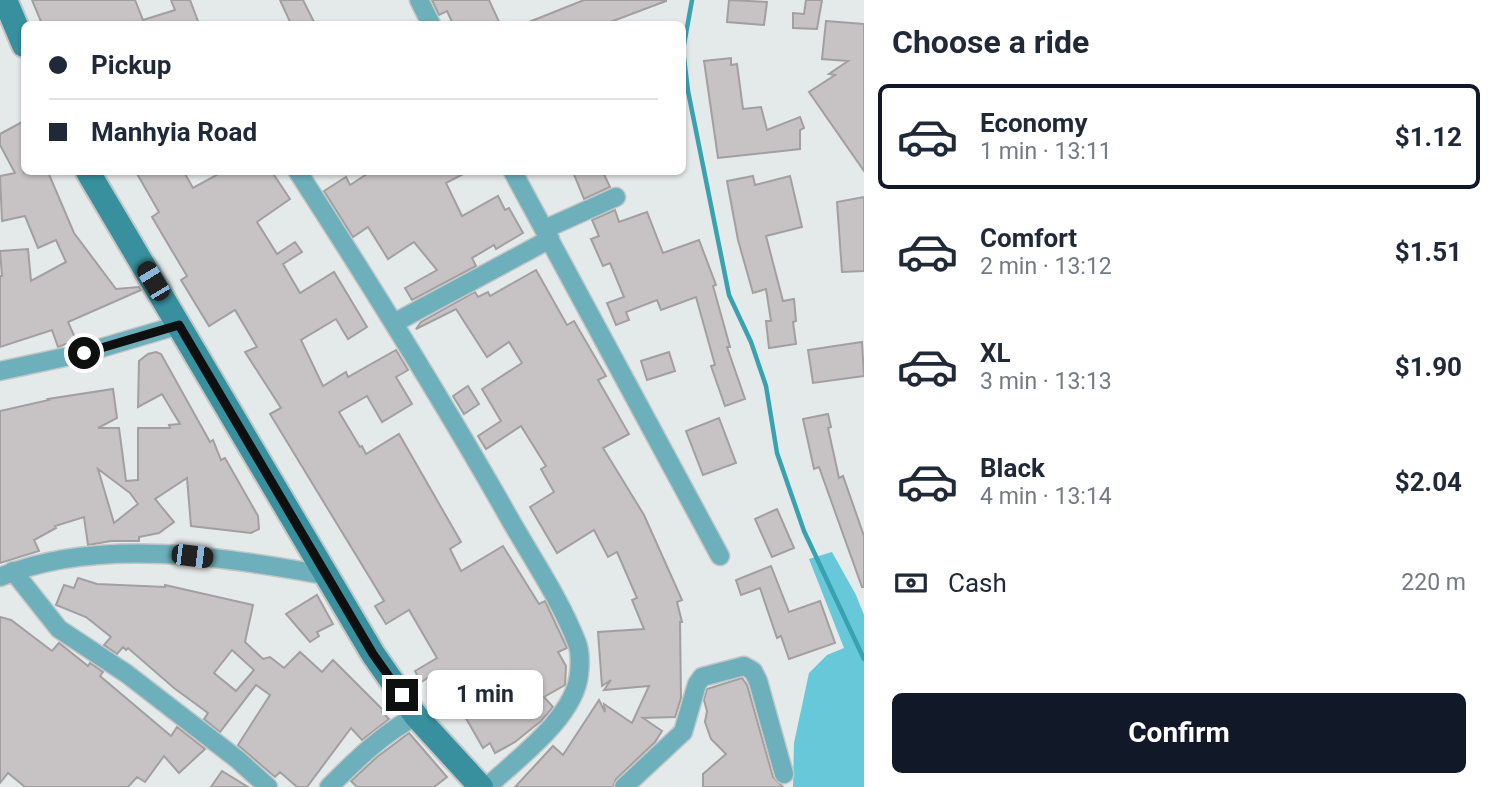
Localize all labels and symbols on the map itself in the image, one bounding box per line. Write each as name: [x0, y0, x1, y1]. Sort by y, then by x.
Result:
car: [134, 258, 173, 304]
route start: [68, 337, 100, 369]
car: [170, 543, 215, 569]
callout: 1 min: [426, 670, 542, 720]
route end: [386, 679, 418, 711]

